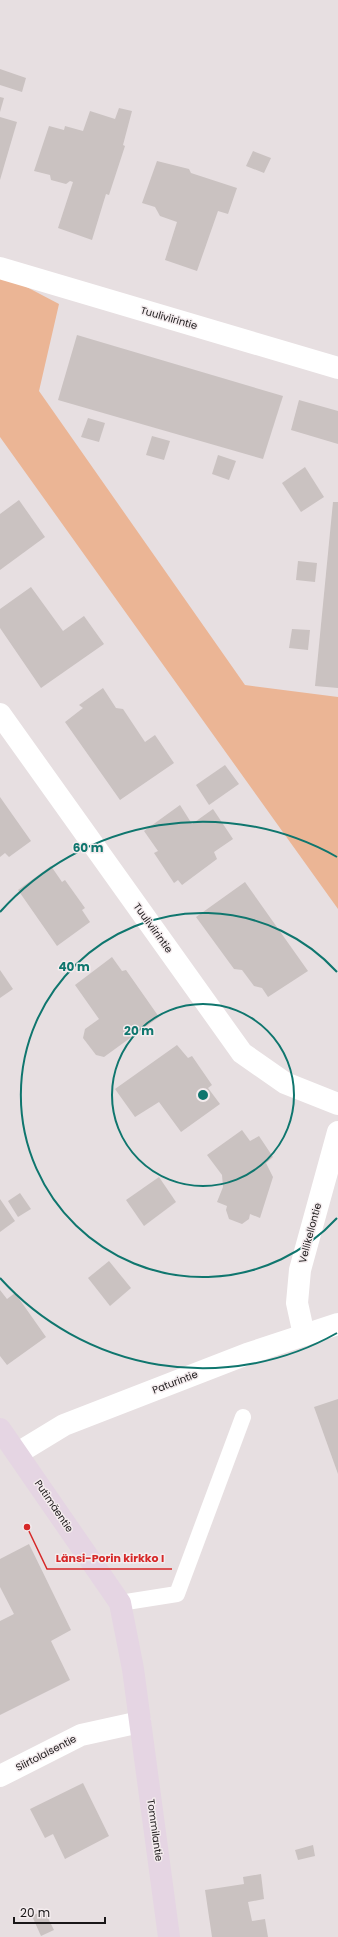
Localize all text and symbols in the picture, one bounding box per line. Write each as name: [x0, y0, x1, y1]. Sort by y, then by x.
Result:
street label: Tuuliviirintie: [139, 303, 199, 333]
text: 60 m: [73, 839, 104, 856]
street label: Tuuliviirintie: [130, 900, 176, 956]
text: 40 m: [58, 958, 90, 975]
text: 20 m: [124, 1022, 154, 1039]
centre of rings: [196, 1088, 210, 1102]
street label: Vellikellontie: [295, 1201, 325, 1265]
street label: Paturintie: [150, 1366, 200, 1398]
street label: Putimäentie: [31, 1477, 77, 1535]
callout: Länsi-Porin kirkko I: [47, 1546, 172, 1569]
text: Länsi-Porin kirkko I: [56, 1550, 164, 1566]
street label: Siirtolaisentie: [13, 1731, 79, 1775]
street label: Tommilantie: [143, 1798, 167, 1862]
scale bar: [14, 1899, 105, 1925]
text: 20 m: [20, 1904, 50, 1921]

